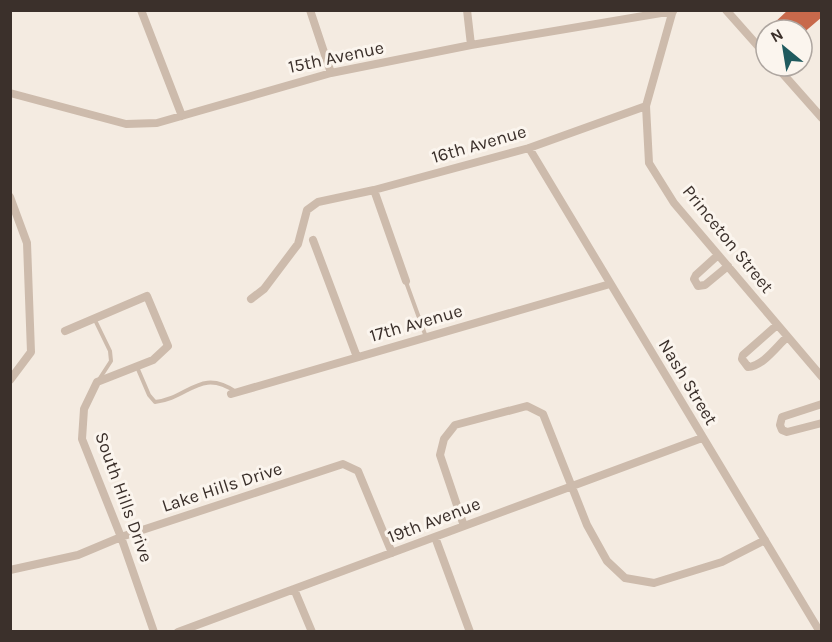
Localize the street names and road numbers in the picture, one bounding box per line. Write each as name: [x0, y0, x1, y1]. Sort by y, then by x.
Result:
street label: 15th Avenue: [286, 36, 386, 78]
street label: 16th Avenue: [429, 120, 529, 168]
street label: Princeton Street: [678, 181, 778, 298]
street label: 17th Avenue: [367, 299, 465, 347]
street label: Nash Street: [654, 335, 722, 429]
street label: South Hills Drive: [90, 429, 158, 565]
street label: Lake Hills Drive: [159, 457, 285, 517]
street label: 19th Avenue: [385, 492, 483, 548]

